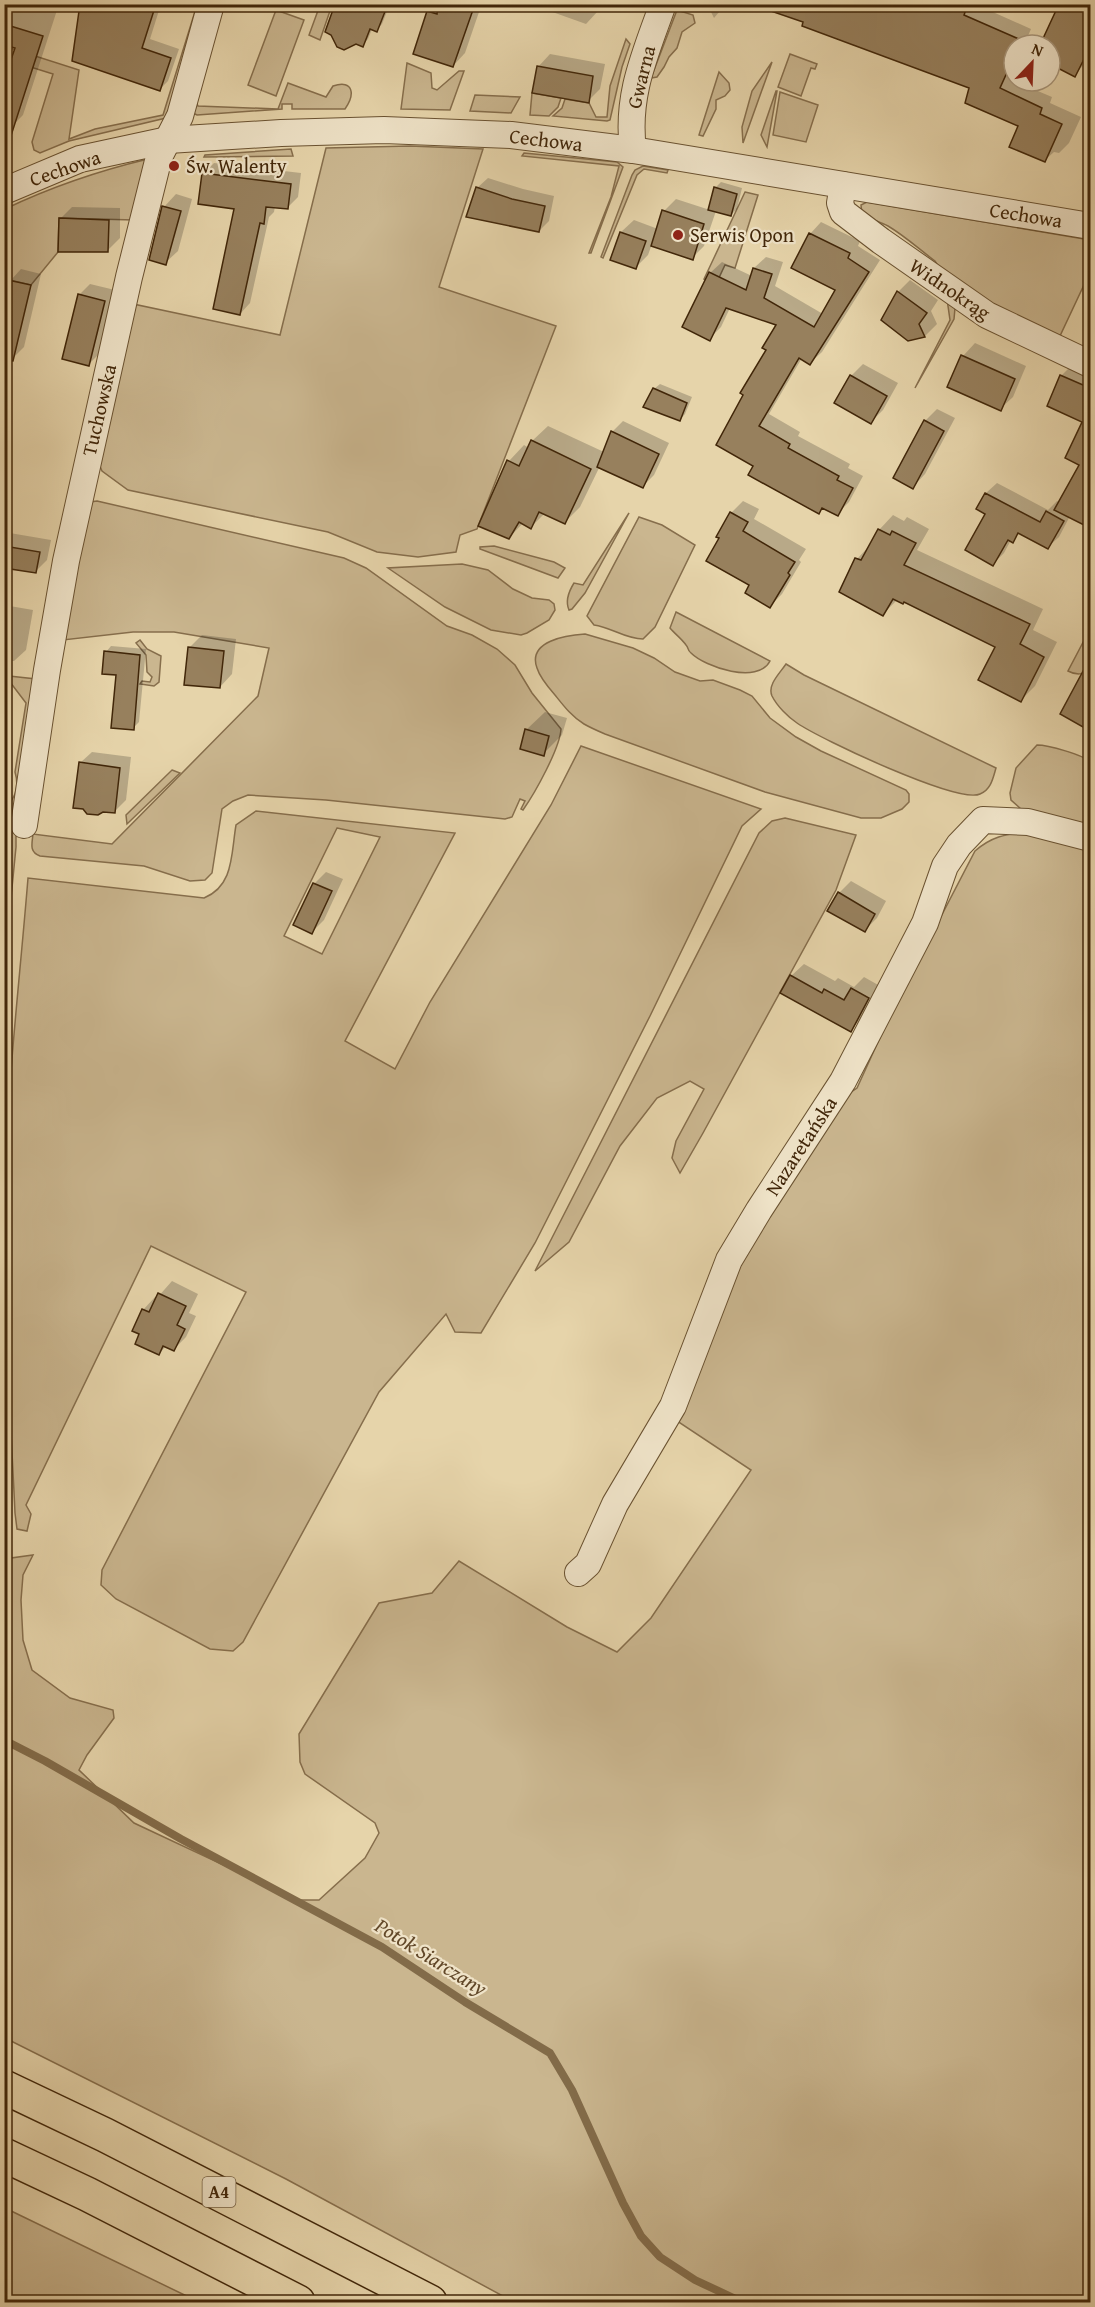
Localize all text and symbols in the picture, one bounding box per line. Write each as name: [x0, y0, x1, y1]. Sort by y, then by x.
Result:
north arrow: [1002, 33, 1062, 93]
text: N: [1028, 36, 1048, 62]
street label: Gwarna: [619, 42, 662, 111]
street label: Cechowa: [508, 121, 585, 158]
street label: Cechowa: [25, 142, 105, 193]
place label: Św. Walenty: [186, 151, 287, 180]
marker: Św. Walenty: [167, 159, 181, 173]
street label: Cechowa: [988, 194, 1065, 235]
place label: Serwis Opon: [690, 220, 794, 249]
marker: Serwis Opon: [671, 228, 685, 242]
street label: Widnokrąg: [904, 251, 997, 327]
street label: Tuchowska: [74, 361, 123, 459]
street label: Nazaretańska: [758, 1090, 844, 1201]
water label: Potok Siarczany: [368, 1909, 493, 2003]
road number: A4: [202, 2177, 236, 2207]

